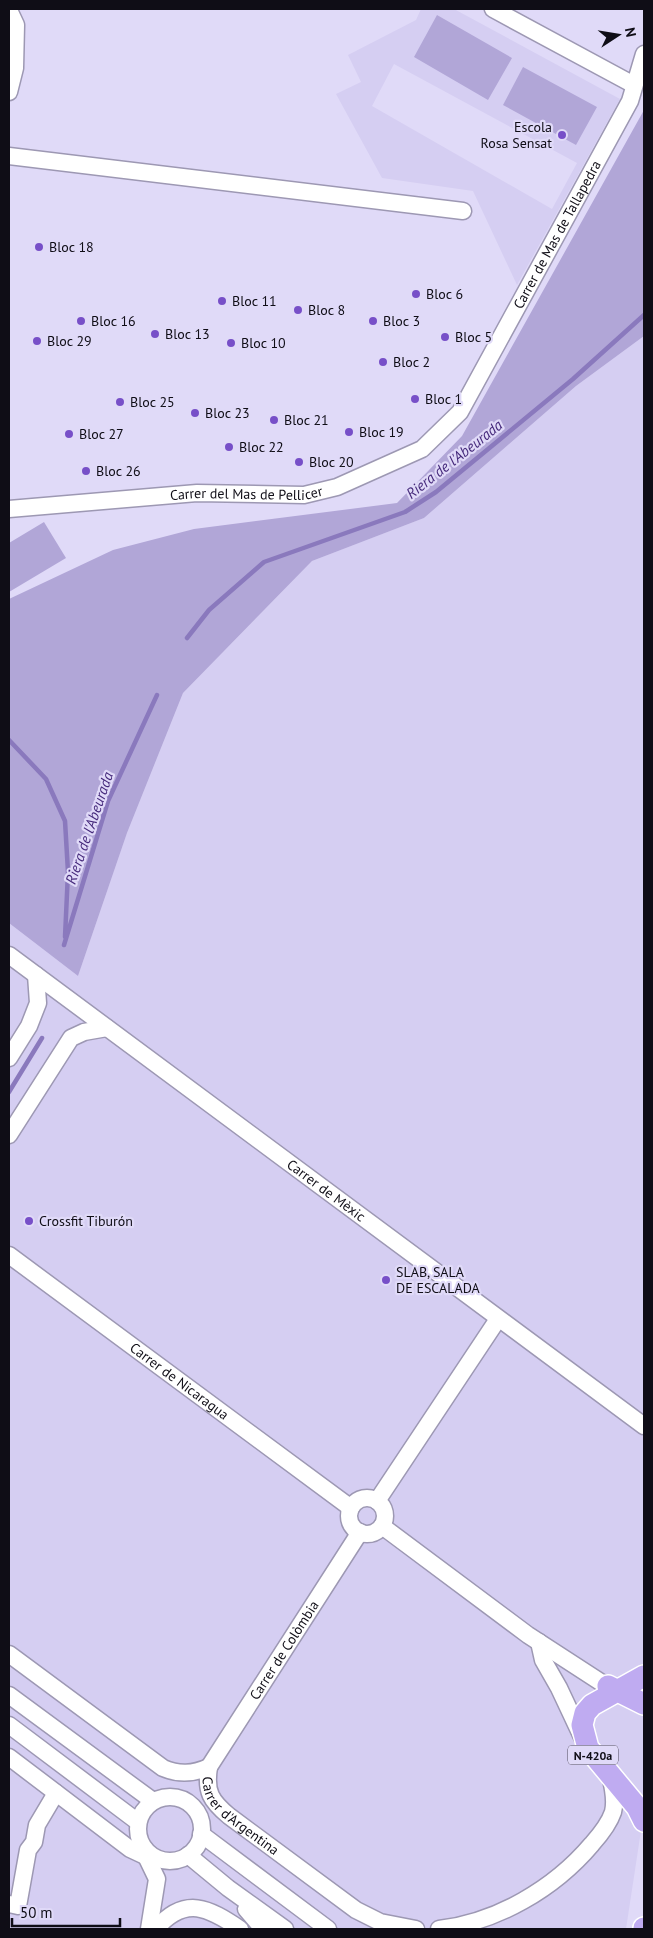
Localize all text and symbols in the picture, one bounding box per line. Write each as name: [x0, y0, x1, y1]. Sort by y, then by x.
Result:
north arrow: [593, 10, 643, 60]
text: N: [621, 26, 640, 39]
place label: Escola Rosa Sensat: [480, 118, 552, 152]
marker: Escola Rosa Sensat: [556, 129, 568, 141]
street label: Carrer de Mas de Tallapedra: [509, 157, 605, 312]
place label: Bloc 18: [49, 238, 94, 256]
marker: Bloc 18: [33, 241, 45, 253]
place label: Bloc 6: [426, 285, 463, 303]
marker: Bloc 6: [410, 288, 422, 300]
place label: Bloc 11: [232, 292, 277, 310]
marker: Bloc 11: [216, 295, 228, 307]
place label: Bloc 8: [308, 301, 345, 319]
marker: Bloc 8: [292, 304, 304, 316]
place label: Bloc 16: [91, 312, 136, 330]
place label: Bloc 3: [383, 312, 420, 330]
marker: Bloc 16: [75, 315, 87, 327]
marker: Bloc 3: [367, 315, 379, 327]
place label: Bloc 13: [165, 325, 210, 343]
marker: Bloc 13: [149, 328, 161, 340]
place label: Bloc 5: [455, 328, 492, 346]
marker: Bloc 5: [439, 331, 451, 343]
place label: Bloc 29: [47, 332, 92, 350]
place label: Bloc 10: [241, 334, 286, 352]
marker: Bloc 29: [31, 335, 43, 347]
marker: Bloc 10: [225, 337, 237, 349]
place label: Bloc 2: [393, 353, 430, 371]
marker: Bloc 2: [377, 356, 389, 368]
place label: Bloc 1: [425, 390, 462, 408]
place label: Bloc 25: [130, 393, 175, 411]
marker: Bloc 1: [409, 393, 421, 405]
marker: Bloc 25: [114, 396, 126, 408]
place label: Bloc 23: [205, 404, 250, 422]
marker: Bloc 23: [189, 407, 201, 419]
place label: Bloc 21: [284, 411, 329, 429]
marker: Bloc 21: [268, 414, 280, 426]
water label: Riera de l'Abeurada: [402, 415, 507, 503]
place label: Bloc 19: [359, 423, 404, 441]
place label: Bloc 27: [79, 425, 124, 443]
marker: Bloc 19: [343, 426, 355, 438]
marker: Bloc 27: [63, 428, 75, 440]
place label: Bloc 22: [239, 438, 284, 456]
marker: Bloc 22: [223, 441, 235, 453]
place label: Bloc 20: [309, 453, 354, 471]
marker: Bloc 20: [293, 456, 305, 468]
place label: Bloc 26: [96, 462, 141, 480]
marker: Bloc 26: [80, 465, 92, 477]
street label: Carrer del Mas de Pellicer: [169, 482, 325, 504]
water label: Riera de l'Abeurada: [61, 769, 117, 887]
street label: Carrer de Mèxic: [283, 1155, 369, 1225]
place label: Crossfit Tiburón: [39, 1212, 133, 1230]
marker: Crossfit Tiburón: [23, 1215, 35, 1227]
place label: SLAB, SALA DE ESCALADA: [396, 1263, 480, 1297]
marker: SLAB, SALA DE ESCALADA: [380, 1274, 392, 1286]
street label: Carrer de Nicaragua: [126, 1339, 232, 1424]
street label: Carrer de Colòmbia: [246, 1597, 323, 1703]
road number: N-420a: [568, 1746, 618, 1764]
street label: Carrer d'Argentina: [199, 1776, 283, 1859]
scale bar: [12, 1896, 120, 1928]
text: 50 m: [20, 1903, 53, 1922]

